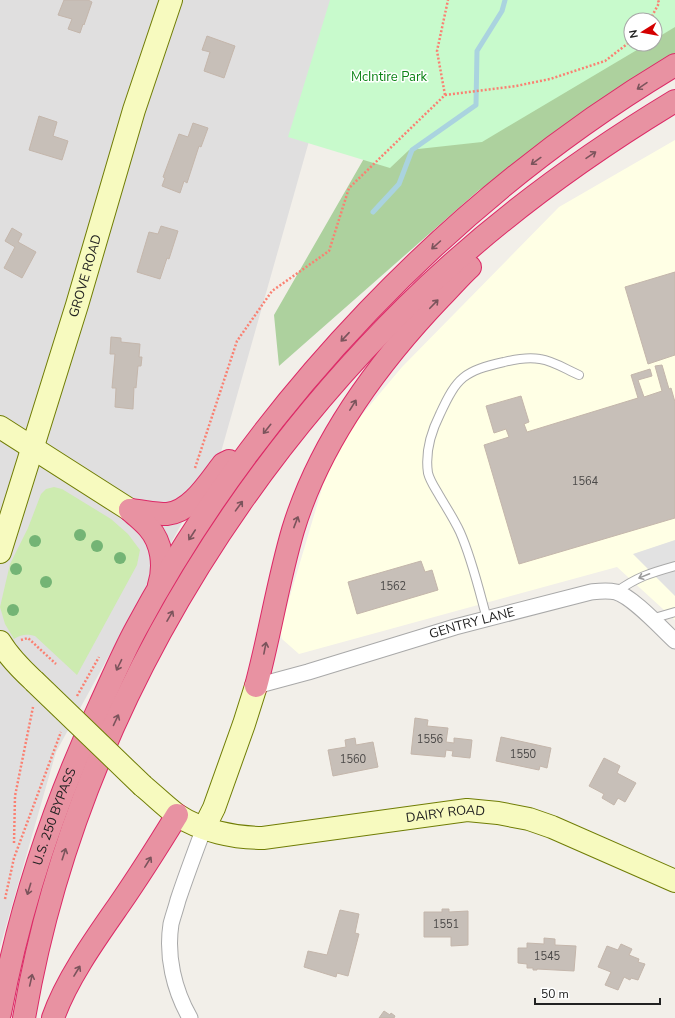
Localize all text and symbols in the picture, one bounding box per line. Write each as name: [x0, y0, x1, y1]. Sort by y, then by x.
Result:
north arrow: [623, 12, 663, 52]
text: N: [626, 28, 642, 39]
park label: McIntire Park: [351, 68, 428, 86]
one-way arrow: [637, 82, 648, 90]
one-way arrow: [586, 151, 597, 159]
one-way arrow: [530, 157, 541, 165]
street label: GROVE ROAD: [65, 232, 106, 320]
one-way arrow: [431, 240, 442, 249]
one-way arrow: [429, 299, 439, 309]
one-way arrow: [340, 332, 350, 342]
one-way arrow: [349, 400, 357, 411]
one-way arrow: [262, 424, 271, 434]
house number: 1564: [572, 474, 599, 489]
one-way arrow: [235, 501, 243, 512]
one-way arrow: [292, 516, 300, 528]
one-way arrow: [187, 529, 195, 541]
one-way arrow: [638, 572, 650, 580]
house number: 1562: [380, 579, 406, 594]
street label: GENTRY LANE: [427, 603, 517, 643]
one-way arrow: [166, 610, 174, 622]
one-way arrow: [262, 642, 270, 655]
one-way arrow: [115, 659, 122, 671]
one-way arrow: [113, 714, 120, 726]
house number: 1556: [417, 732, 444, 747]
house number: 1550: [510, 747, 537, 762]
house number: 1560: [340, 752, 367, 767]
street label: U.S. 250 BYPASS: [29, 765, 81, 868]
street label: DAIRY ROAD: [405, 801, 486, 827]
one-way arrow: [61, 848, 68, 861]
one-way arrow: [144, 857, 152, 868]
one-way arrow: [25, 882, 32, 895]
house number: 1551: [433, 917, 459, 932]
house number: 1545: [534, 949, 561, 964]
one-way arrow: [73, 965, 81, 977]
one-way arrow: [27, 973, 35, 986]
scale bar: [535, 980, 660, 1006]
text: 50 m: [541, 986, 569, 1002]

